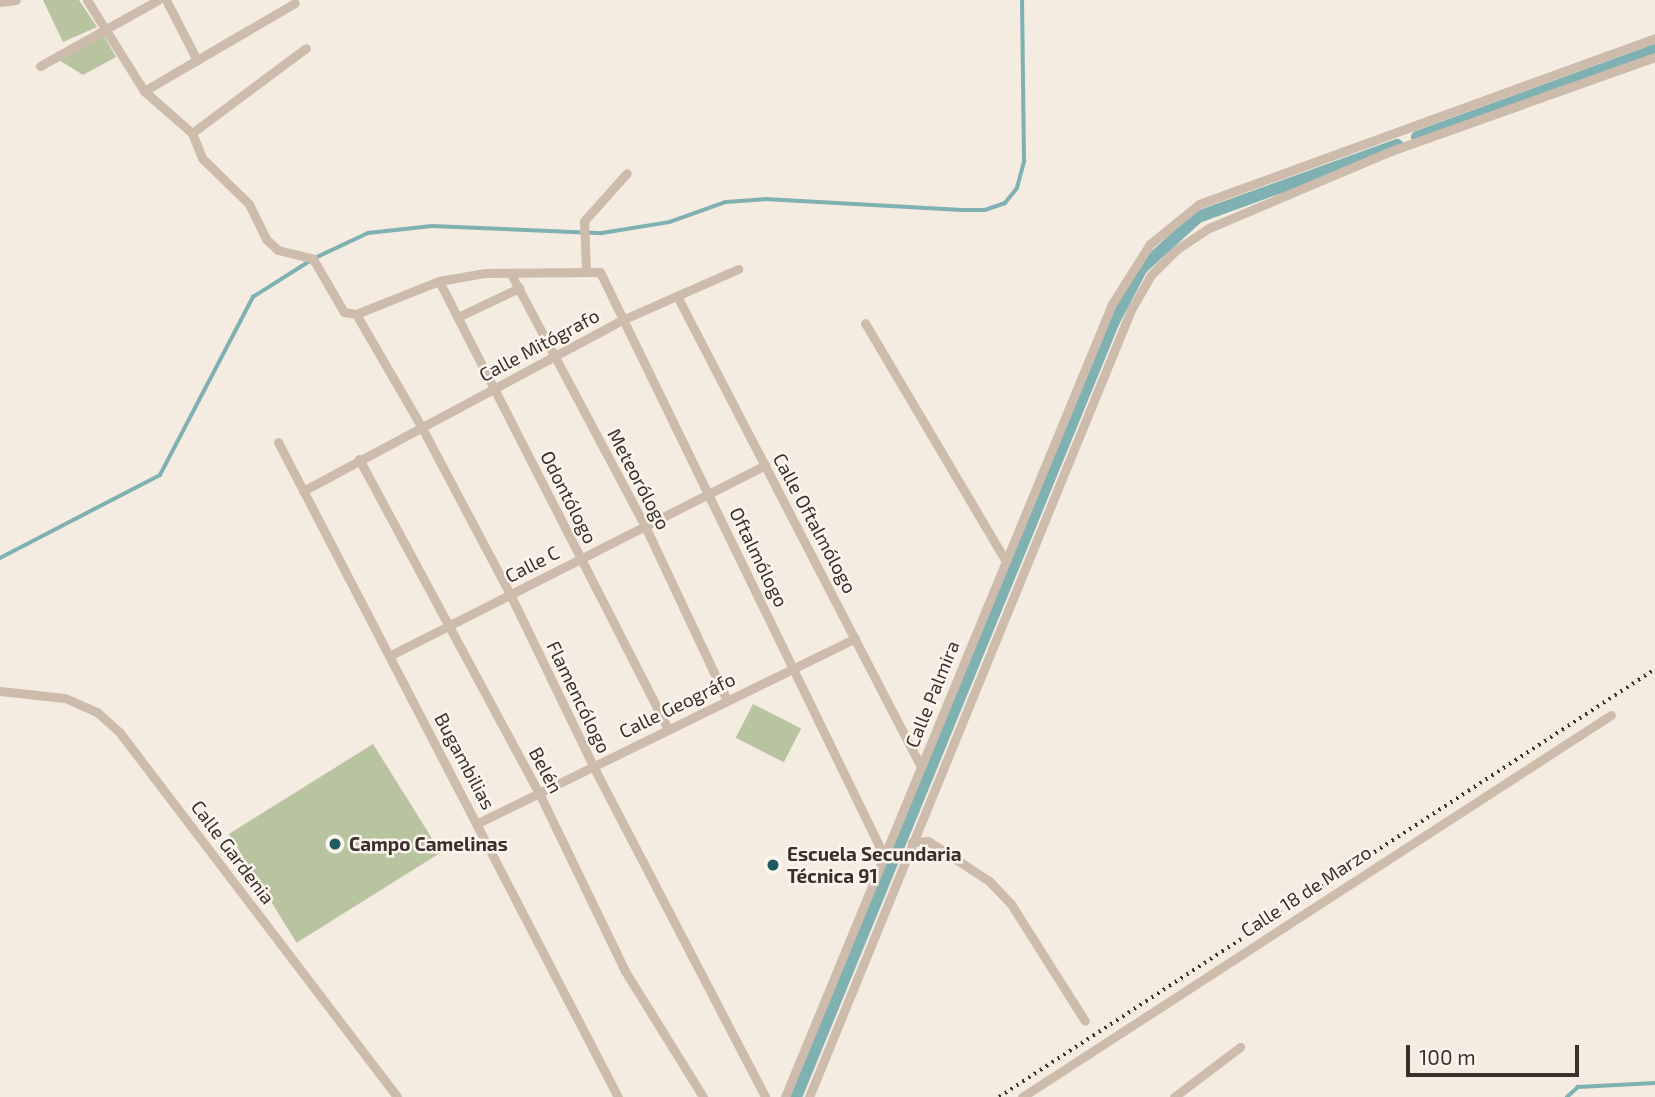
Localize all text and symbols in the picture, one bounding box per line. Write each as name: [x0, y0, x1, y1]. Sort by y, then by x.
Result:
street label: Calle Mitógrafo: [475, 304, 603, 386]
street label: Meteorólogo: [603, 425, 675, 533]
street label: Odontólogo: [536, 447, 602, 547]
street label: Calle Oftalmólogo: [768, 449, 862, 597]
street label: Oftalmólogo: [725, 503, 793, 611]
street label: Calle C: [501, 541, 563, 587]
street label: Flamencólogo: [542, 637, 616, 757]
street label: Calle Palmira: [900, 637, 964, 751]
street label: Calle Geográfo: [615, 667, 739, 743]
street label: Bugambilias: [430, 709, 500, 813]
street label: Belén: [524, 743, 568, 797]
street label: Calle Gardenia: [187, 796, 279, 908]
place label: Campo Camelinas: [349, 833, 508, 855]
marker: Campo Camelinas: [327, 836, 343, 852]
street label: Calle 18 de Marzo: [1237, 840, 1375, 942]
place label: Escuela Secundaria Técnica 91: [787, 843, 961, 887]
marker: Escuela Secundaria Técnica 91: [765, 857, 781, 873]
scale bar: [1410, 1030, 1583, 1074]
text: 100 m: [1419, 1044, 1476, 1069]

